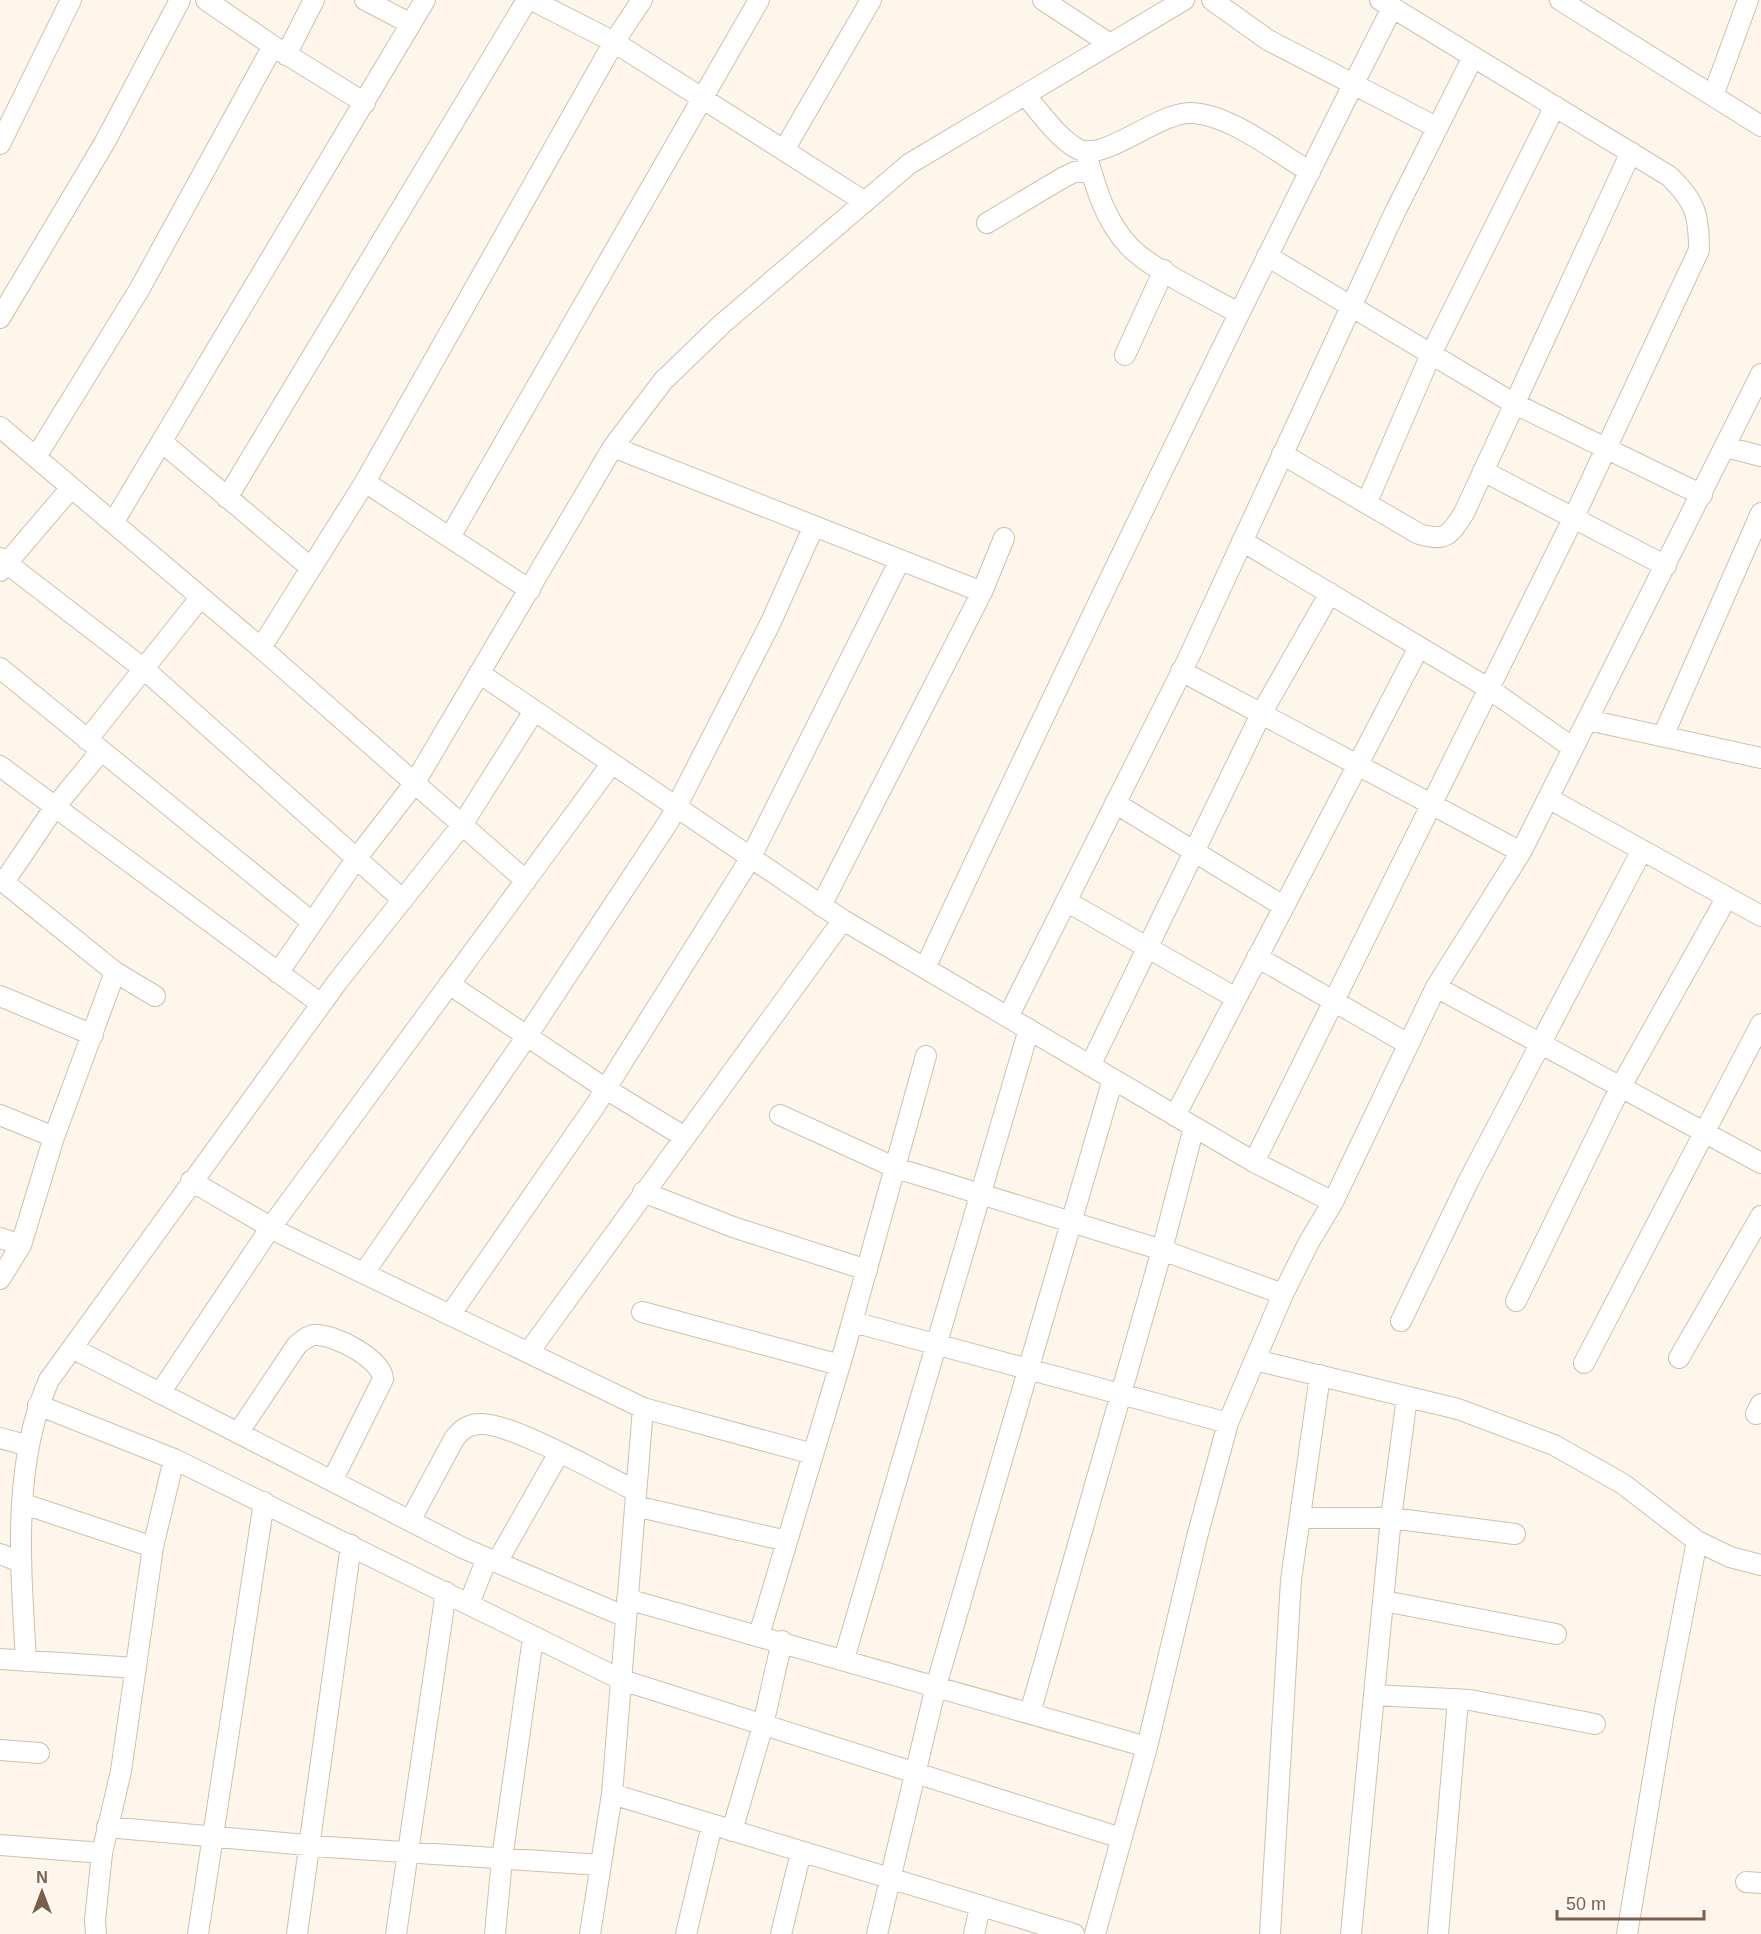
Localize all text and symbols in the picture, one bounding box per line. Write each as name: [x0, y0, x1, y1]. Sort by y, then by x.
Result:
north arrow: [12, 1862, 72, 1922]
text: N: [36, 1869, 48, 1886]
scale bar: [1557, 1883, 1704, 1921]
text: 50 m: [1566, 1894, 1606, 1914]

